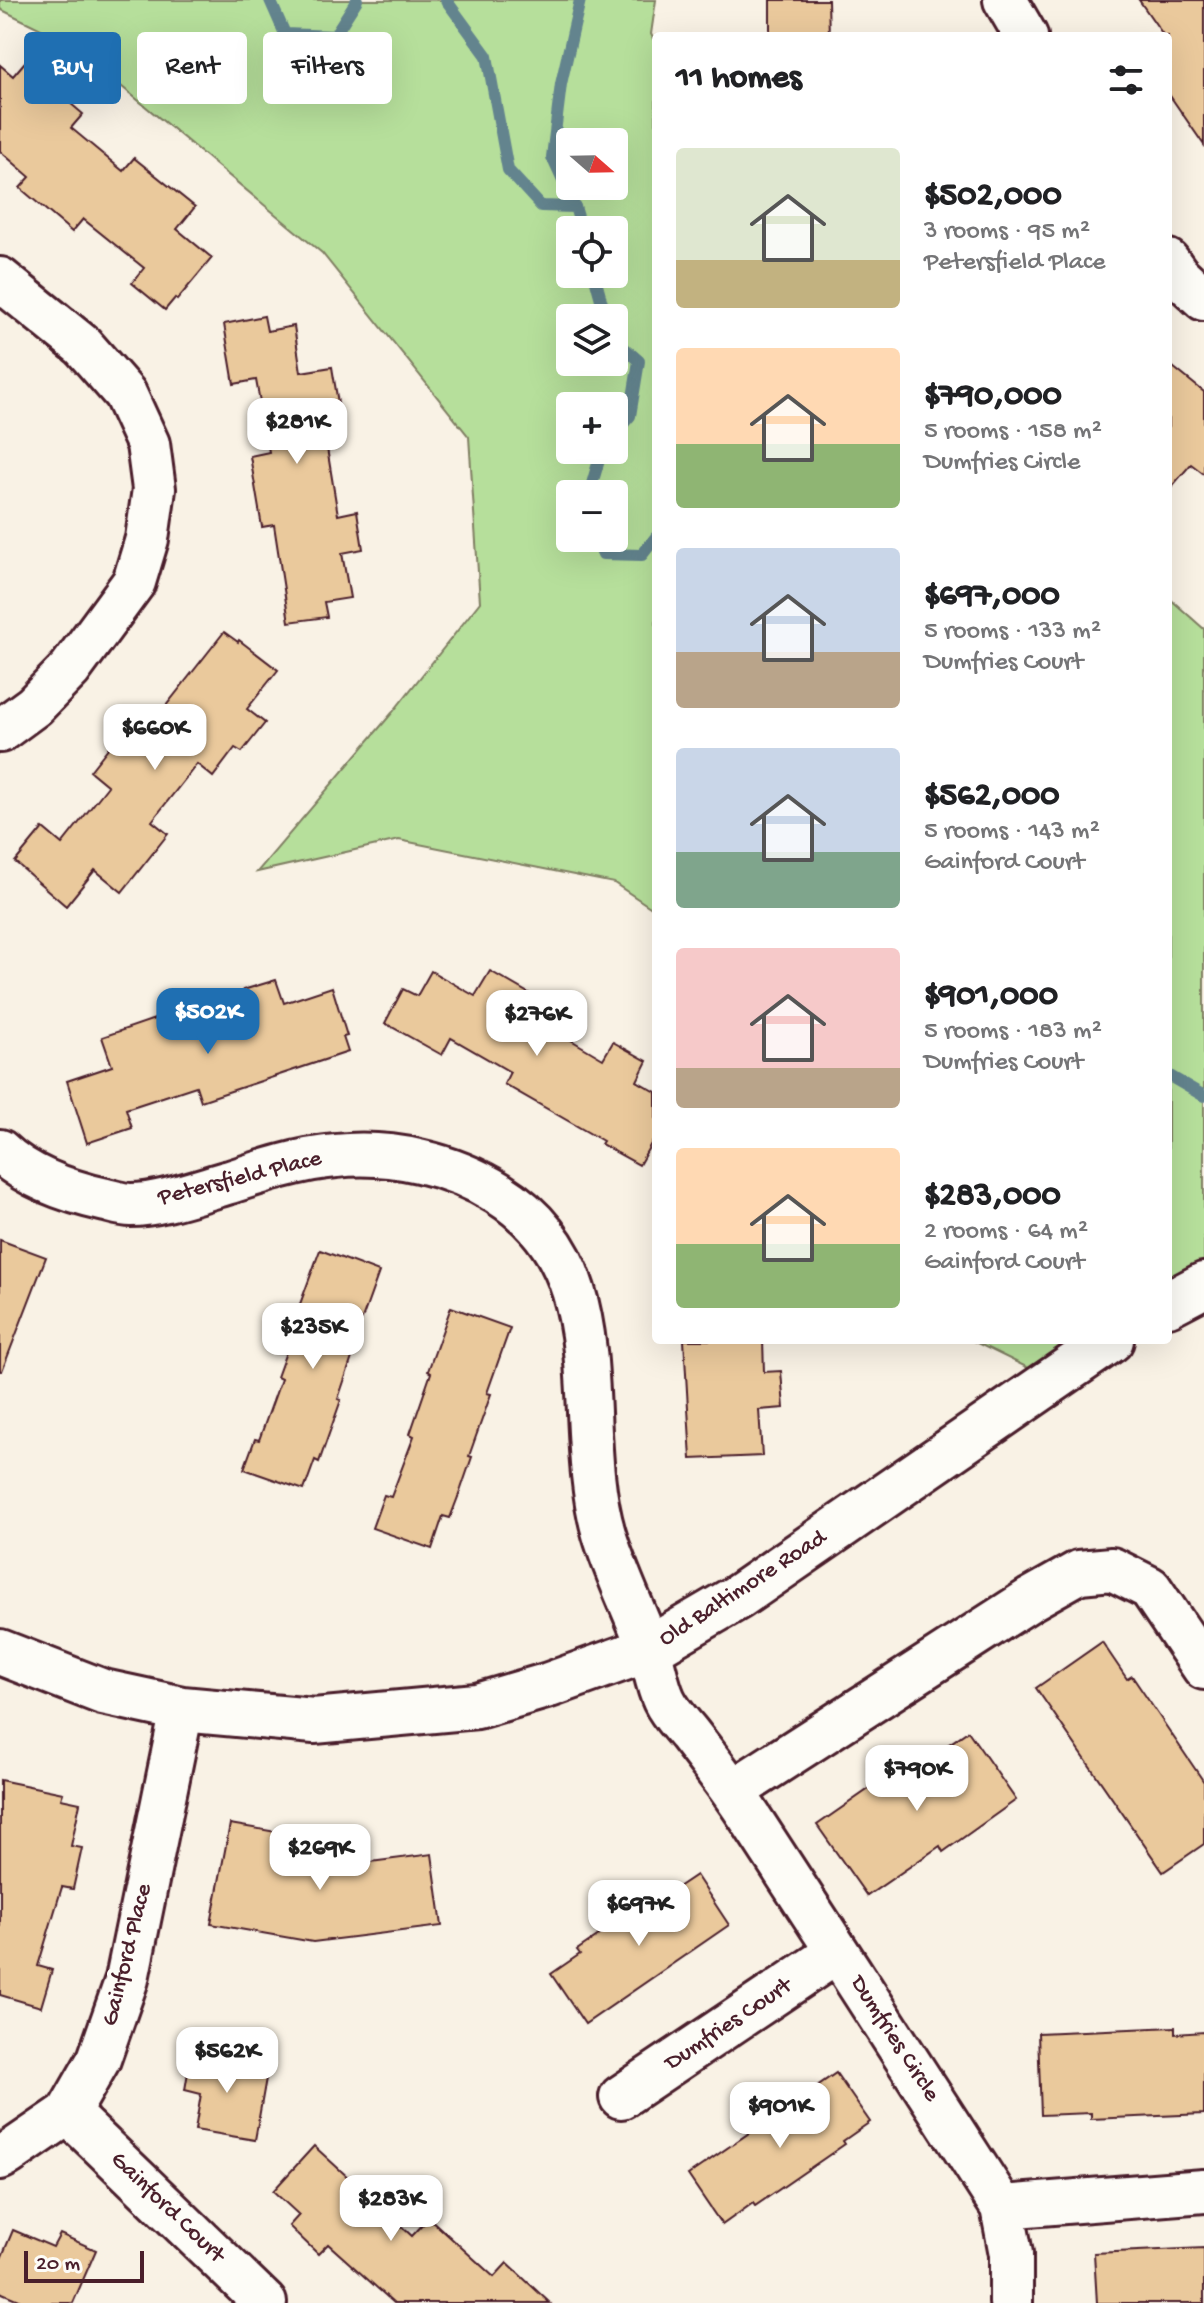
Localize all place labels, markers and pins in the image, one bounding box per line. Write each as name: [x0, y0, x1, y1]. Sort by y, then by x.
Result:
pin: $281K: [241, 398, 353, 466]
pin: $660K: [99, 704, 211, 772]
pin: $502K: [152, 988, 264, 1056]
pin: $276K: [481, 990, 593, 1058]
pin: $235K: [257, 1303, 369, 1371]
pin: $790K: [861, 1745, 973, 1813]
pin: $269K: [264, 1824, 376, 1892]
pin: $697K: [583, 1880, 695, 1948]
pin: $562K: [171, 2027, 283, 2095]
pin: $901K: [724, 2082, 836, 2150]
pin: $283K: [335, 2175, 447, 2243]

